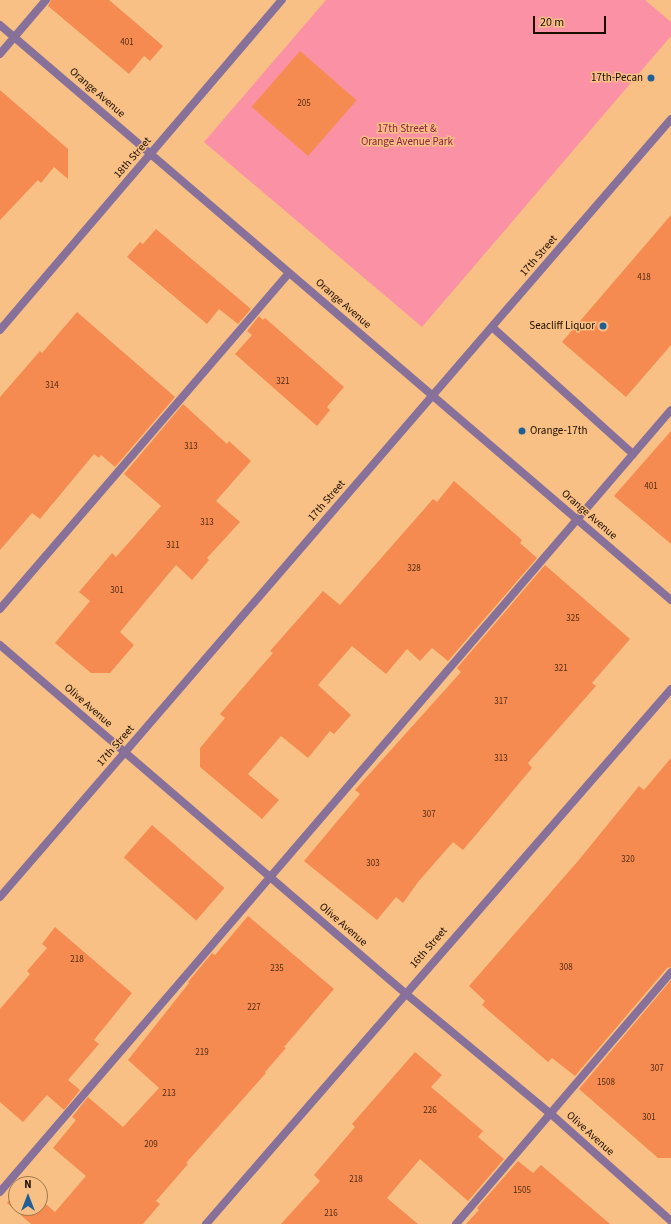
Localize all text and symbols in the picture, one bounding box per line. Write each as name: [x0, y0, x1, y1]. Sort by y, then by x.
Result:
scale bar: [535, 8, 608, 34]
text: 20 m: [540, 14, 564, 31]
house number: 401: [120, 38, 134, 48]
street label: Orange Avenue: [66, 65, 128, 121]
place label: 17th-Pecan: [591, 71, 643, 85]
marker: 17th-Pecan: [646, 73, 656, 83]
house number: 205: [297, 99, 311, 109]
park label: 17th Street & Orange Avenue Park: [361, 123, 453, 149]
street label: 18th Street: [111, 135, 155, 181]
street label: 17th Street: [517, 233, 561, 279]
house number: 418: [637, 273, 651, 283]
street label: Orange Avenue: [312, 276, 374, 332]
place label: Seacliff Liquor: [529, 319, 595, 333]
marker: Seacliff Liquor: [598, 321, 608, 331]
house number: 321: [276, 377, 290, 387]
house number: 314: [45, 381, 59, 391]
place label: Orange-17th: [530, 424, 587, 438]
marker: Orange-17th: [517, 426, 527, 436]
house number: 313: [184, 442, 198, 452]
street label: 17th Street: [305, 478, 349, 524]
house number: 401: [644, 482, 658, 492]
street label: Orange Avenue: [558, 487, 620, 543]
house number: 313: [200, 518, 214, 528]
house number: 311: [166, 541, 180, 551]
house number: 328: [407, 564, 421, 574]
house number: 301: [110, 586, 124, 596]
house number: 325: [566, 614, 580, 624]
house number: 321: [554, 664, 568, 674]
street label: Olive Avenue: [61, 682, 115, 730]
house number: 317: [494, 697, 508, 707]
street label: 17th Street: [94, 723, 138, 769]
house number: 313: [494, 754, 508, 764]
house number: 307: [422, 810, 436, 820]
house number: 320: [621, 855, 635, 865]
house number: 303: [366, 859, 380, 869]
street label: Olive Avenue: [316, 901, 370, 949]
street label: 16th Street: [407, 925, 451, 971]
house number: 218: [70, 955, 84, 965]
house number: 308: [559, 963, 573, 973]
house number: 235: [270, 964, 284, 974]
house number: 227: [247, 1003, 261, 1013]
house number: 219: [195, 1048, 209, 1058]
house number: 307: [650, 1064, 664, 1074]
house number: 1508: [597, 1078, 615, 1088]
house number: 213: [162, 1089, 176, 1099]
house number: 226: [423, 1106, 437, 1116]
street label: Olive Avenue: [563, 1109, 617, 1159]
house number: 301: [642, 1113, 656, 1123]
house number: 209: [144, 1140, 158, 1150]
house number: 218: [349, 1175, 363, 1185]
north arrow: [8, 1176, 48, 1216]
text: N: [24, 1177, 32, 1192]
house number: 1505: [513, 1186, 531, 1196]
house number: 216: [324, 1209, 338, 1219]

